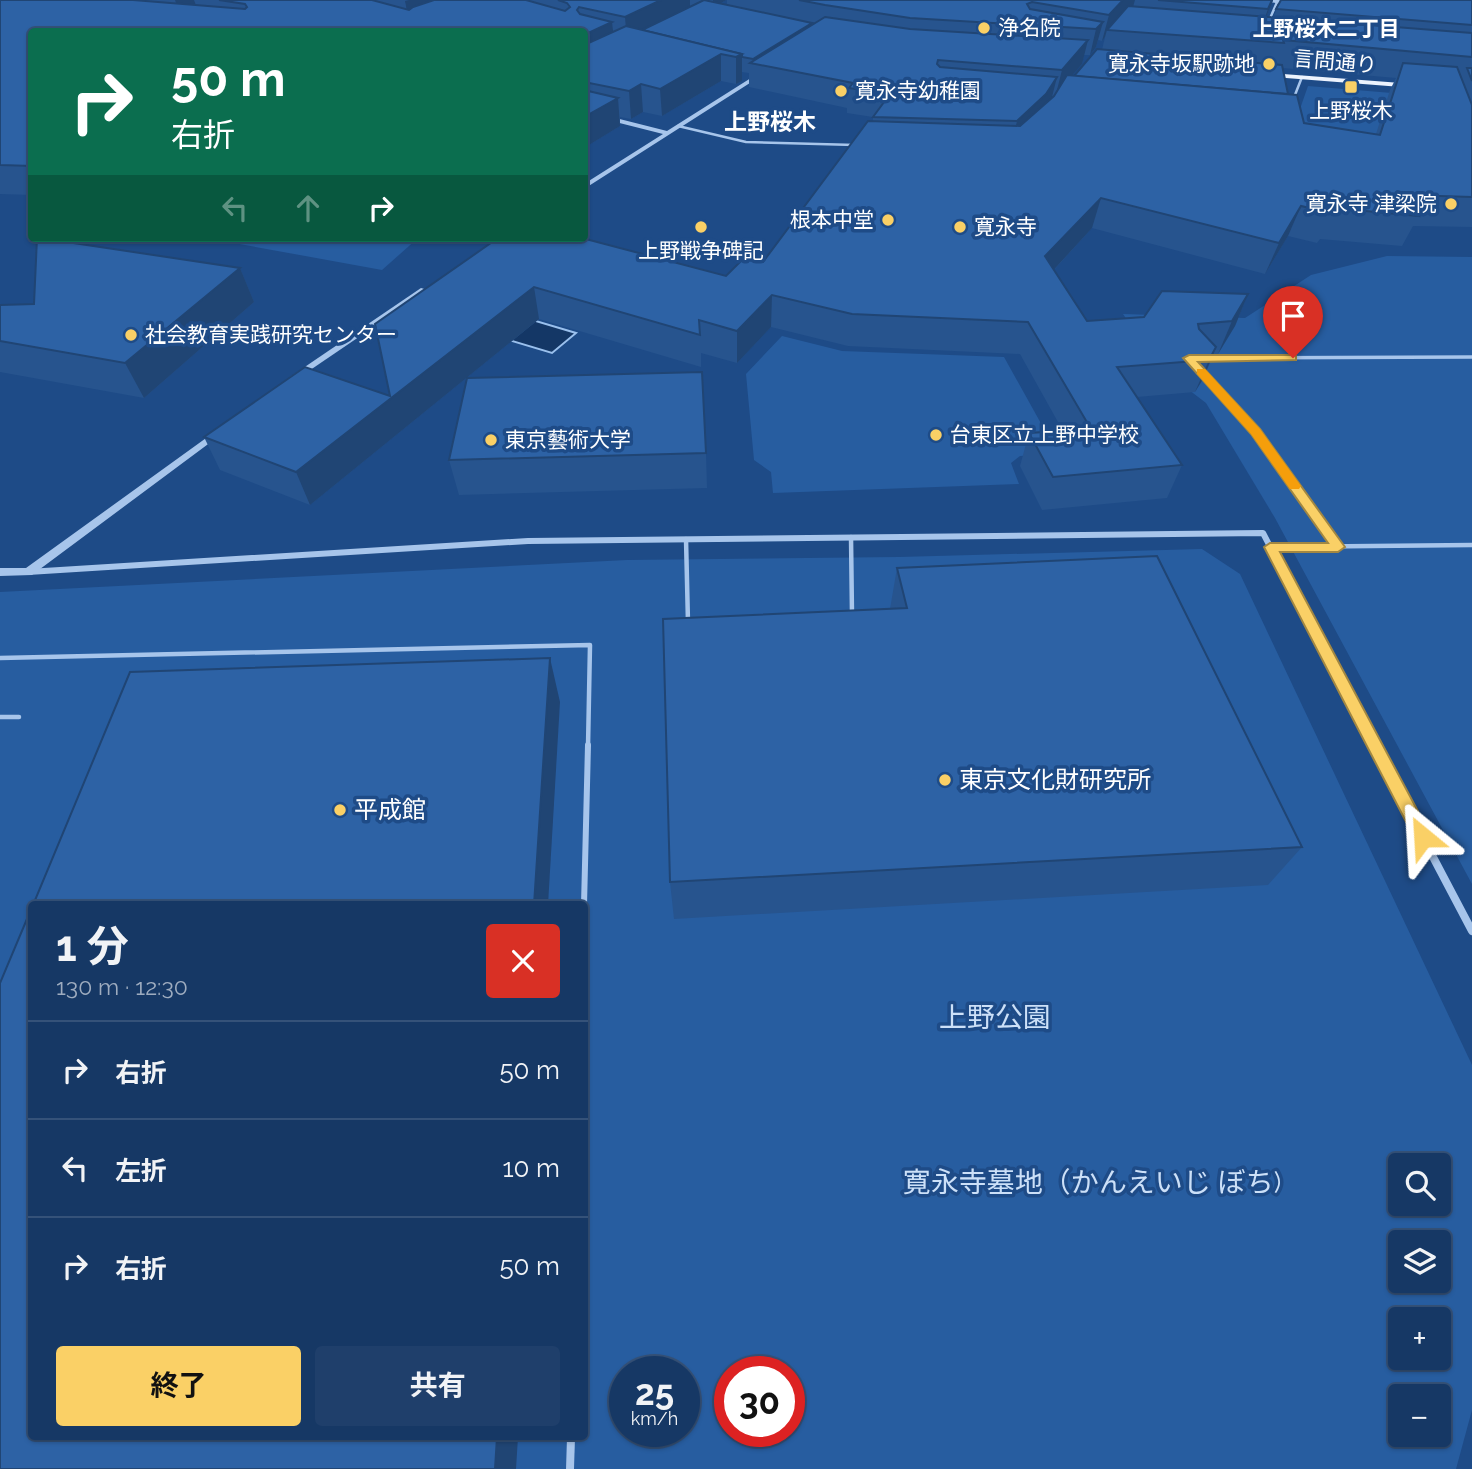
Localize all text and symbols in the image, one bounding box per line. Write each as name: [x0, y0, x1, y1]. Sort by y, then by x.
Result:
place label: 浄名院: [998, 15, 1061, 40]
district label: 上野桜木二丁目: [1253, 16, 1400, 41]
marker: 浄名院: [976, 20, 992, 36]
street label: 言問通り: [1292, 45, 1378, 78]
text: 50 m: [171, 50, 286, 107]
place label: 寛永寺坂駅跡地: [1108, 51, 1255, 76]
icon: right: [56, 56, 147, 147]
marker: 寛永寺坂駅跡地: [1261, 56, 1277, 72]
place label: 寛永寺幼稚園: [855, 78, 981, 103]
marker: 上野桜木: [1343, 79, 1359, 95]
marker: 寛永寺幼稚園: [833, 83, 849, 99]
place label: 上野桜木: [1309, 98, 1393, 123]
district label: 上野桜木: [724, 108, 816, 135]
text: 右折: [171, 116, 235, 153]
icon: left: [216, 189, 254, 227]
icon: ahead: [289, 189, 327, 227]
icon: right: [362, 189, 400, 227]
place label: 寛永寺 津梁院: [1306, 191, 1437, 216]
marker: 寛永寺 津梁院: [1443, 196, 1459, 212]
place label: 根本中堂: [790, 207, 874, 232]
marker: 根本中堂: [880, 212, 896, 228]
place label: 寛永寺: [974, 214, 1037, 239]
marker: 上野戦争碑記: [693, 219, 709, 235]
marker: 寛永寺: [952, 219, 968, 235]
place label: 上野戦争碑記: [638, 238, 764, 263]
pin: [1263, 286, 1323, 358]
icon: arrive: [1274, 297, 1312, 335]
place label: 社会教育実践研究センター: [145, 322, 397, 347]
marker: 社会教育実践研究センター: [123, 327, 139, 343]
place label: 台東区立上野中学校: [950, 422, 1139, 447]
place label: 東京藝術大学: [505, 427, 631, 452]
marker: 台東区立上野中学校: [928, 427, 944, 443]
marker: 東京藝術大学: [483, 432, 499, 448]
place label: 東京文化財研究所: [959, 765, 1151, 794]
marker: 東京文化財研究所: [937, 772, 953, 788]
place label: 平成館: [354, 795, 426, 824]
position arrow: [1386, 800, 1460, 874]
marker: 平成館: [332, 802, 348, 818]
text: 1 分: [56, 922, 129, 971]
button: close: [486, 924, 560, 998]
text: 130 m · 12:30: [56, 973, 188, 1000]
park label: 上野公園: [939, 1001, 1051, 1034]
icon: right: [56, 1051, 94, 1089]
text: 50 m: [499, 1055, 560, 1085]
text: 右折: [115, 1058, 167, 1088]
icon: left: [56, 1149, 94, 1187]
text: 10 m: [502, 1153, 560, 1183]
map controls: [1388, 1153, 1451, 1447]
button: search: [1388, 1153, 1451, 1216]
text: 左折: [115, 1156, 167, 1186]
park label: 寛永寺墓地（かんえいじ ぼち): [903, 1166, 1281, 1199]
button: layers: [1388, 1230, 1451, 1293]
icon: right: [56, 1247, 94, 1285]
text: 50 m: [499, 1251, 560, 1281]
text: 右折: [115, 1254, 167, 1284]
button: +: [1388, 1307, 1451, 1370]
button: 終了: [56, 1346, 301, 1426]
button: 共有: [315, 1346, 560, 1426]
speed limit sign: 30: [714, 1356, 805, 1447]
text: 25: [635, 1372, 674, 1413]
button: −: [1388, 1384, 1451, 1447]
text: km/h: [631, 1408, 678, 1429]

